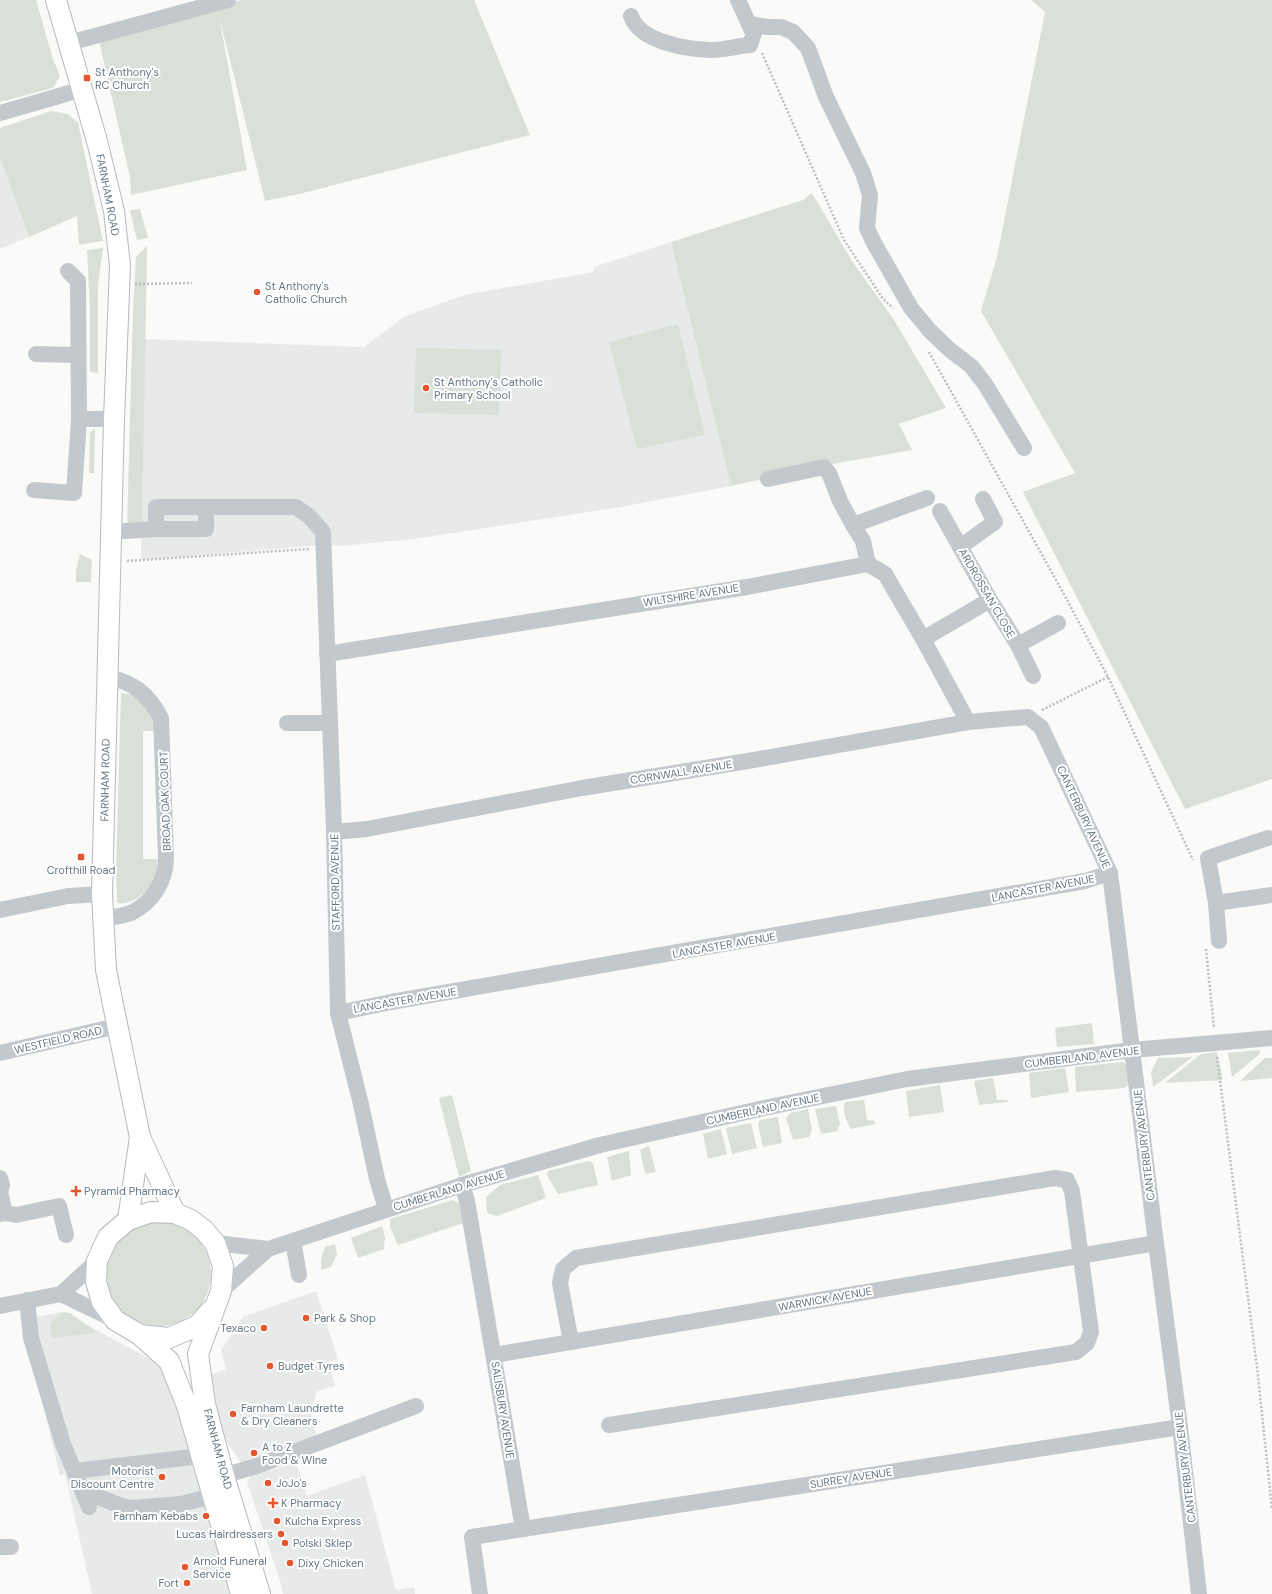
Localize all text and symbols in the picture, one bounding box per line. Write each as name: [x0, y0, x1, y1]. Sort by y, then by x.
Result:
place label: St Anthony's RC Church: [95, 65, 159, 92]
marker: St Anthony's RC Church: [82, 73, 92, 83]
street label: FARNHAM ROAD: [93, 153, 123, 237]
place label: St Anthony's Catholic Church: [265, 279, 347, 306]
marker: St Anthony's Catholic Church: [252, 287, 262, 297]
place label: St Anthony's Catholic Primary School: [434, 375, 543, 402]
marker: St Anthony's Catholic Primary School: [421, 383, 431, 393]
street label: ARDROSSAN CLOSE: [956, 546, 1018, 640]
street label: WILTSHIRE AVENUE: [642, 581, 740, 609]
street label: FARNHAM ROAD: [97, 738, 113, 822]
street label: BROAD OAK COURT: [156, 751, 174, 851]
street label: CORNWALL AVENUE: [629, 757, 733, 787]
street label: CANTERBURY AVENUE: [1054, 763, 1114, 871]
street label: STAFFORD AVENUE: [327, 833, 343, 931]
marker: Crofthill Road: [76, 852, 86, 862]
place label: Crofthill Road: [47, 863, 115, 877]
street label: LANCASTER AVENUE: [990, 871, 1096, 905]
street label: LANCASTER AVENUE: [671, 929, 777, 961]
street label: LANCASTER AVENUE: [352, 984, 458, 1016]
street label: WESTFIELD ROAD: [13, 1023, 104, 1057]
street label: CUMBERLAND AVENUE: [1024, 1043, 1140, 1071]
street label: CANTERBURY AVENUE: [1130, 1089, 1158, 1201]
street label: CUMBERLAND AVENUE: [705, 1090, 821, 1128]
street label: CUMBERLAND AVENUE: [392, 1166, 506, 1214]
place label: Pyramid Pharmacy: [84, 1184, 180, 1198]
marker: Pyramid Pharmacy: [71, 1186, 81, 1196]
street label: WARWICK AVENUE: [777, 1284, 873, 1314]
place label: Park & Shop: [314, 1311, 376, 1325]
marker: Park & Shop: [301, 1313, 311, 1323]
place label: Texaco: [221, 1321, 256, 1335]
marker: Texaco: [259, 1323, 269, 1333]
place label: Budget Tyres: [278, 1359, 344, 1373]
street label: SALISBURY AVENUE: [488, 1360, 518, 1460]
marker: Budget Tyres: [265, 1361, 275, 1371]
place label: Farnham Laundrette & Dry Cleaners: [241, 1401, 344, 1428]
street label: FARNHAM ROAD: [201, 1407, 236, 1491]
marker: Farnham Laundrette & Dry Cleaners: [228, 1409, 238, 1419]
street label: CANTERBURY AVENUE: [1171, 1411, 1199, 1523]
place label: A to Z Food & Wine: [262, 1440, 327, 1467]
marker: A to Z Food & Wine: [249, 1448, 259, 1458]
place label: Motorist Discount Centre: [71, 1464, 154, 1491]
street label: SURREY AVENUE: [809, 1465, 893, 1491]
marker: Motorist Discount Centre: [157, 1472, 167, 1482]
place label: JoJo's: [276, 1476, 307, 1490]
marker: JoJo's: [263, 1478, 273, 1488]
place label: K Pharmacy: [281, 1496, 341, 1510]
marker: K Pharmacy: [268, 1498, 278, 1508]
place label: Farnham Kebabs: [113, 1509, 198, 1523]
marker: Farnham Kebabs: [201, 1511, 211, 1521]
place label: Kulcha Express: [285, 1514, 361, 1528]
marker: Kulcha Express: [272, 1516, 282, 1526]
place label: Lucas Hairdressers: [176, 1527, 273, 1541]
marker: Lucas Hairdressers: [276, 1529, 286, 1539]
place label: Polski Sklep: [293, 1536, 352, 1550]
marker: Polski Sklep: [280, 1538, 290, 1548]
place label: Arnold Funeral Service: [193, 1554, 267, 1581]
place label: Dixy Chicken: [298, 1556, 364, 1570]
marker: Dixy Chicken: [285, 1558, 295, 1568]
marker: Arnold Funeral Service: [180, 1562, 190, 1572]
place label: Fort: [158, 1576, 179, 1590]
marker: Fort: [182, 1578, 192, 1588]

